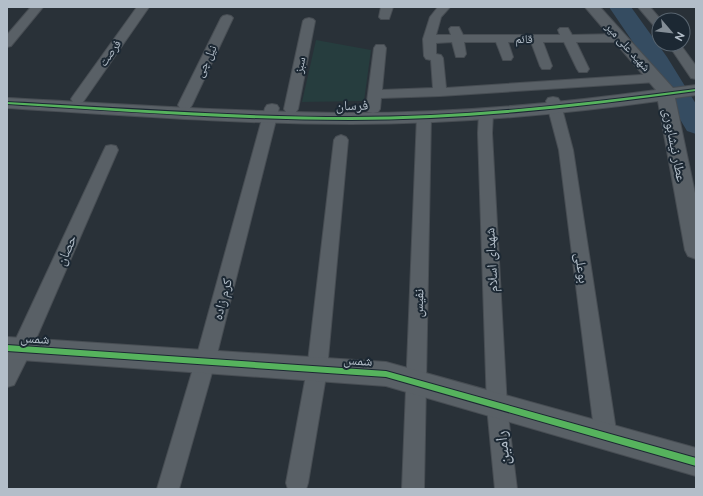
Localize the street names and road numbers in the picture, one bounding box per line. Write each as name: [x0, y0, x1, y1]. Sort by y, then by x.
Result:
street label: شهید علی میر: [602, 19, 654, 74]
street label: قائم: [515, 32, 533, 47]
street label: فرصت: [96, 37, 124, 69]
street label: نیل چی: [192, 43, 220, 79]
street label: سبز: [291, 56, 309, 75]
street label: فرسان: [336, 97, 369, 114]
street label: عطار نیشابوری: [659, 107, 690, 183]
street label: شهدای اسلام: [481, 227, 503, 293]
street label: حصان: [52, 232, 81, 268]
street label: بوعلی: [571, 252, 592, 285]
street label: کرم زاده: [209, 276, 237, 322]
street label: نفیس: [410, 288, 427, 318]
street label: شمس: [20, 329, 50, 348]
street label: شمس: [343, 351, 373, 370]
street label: رامین: [490, 430, 515, 466]

